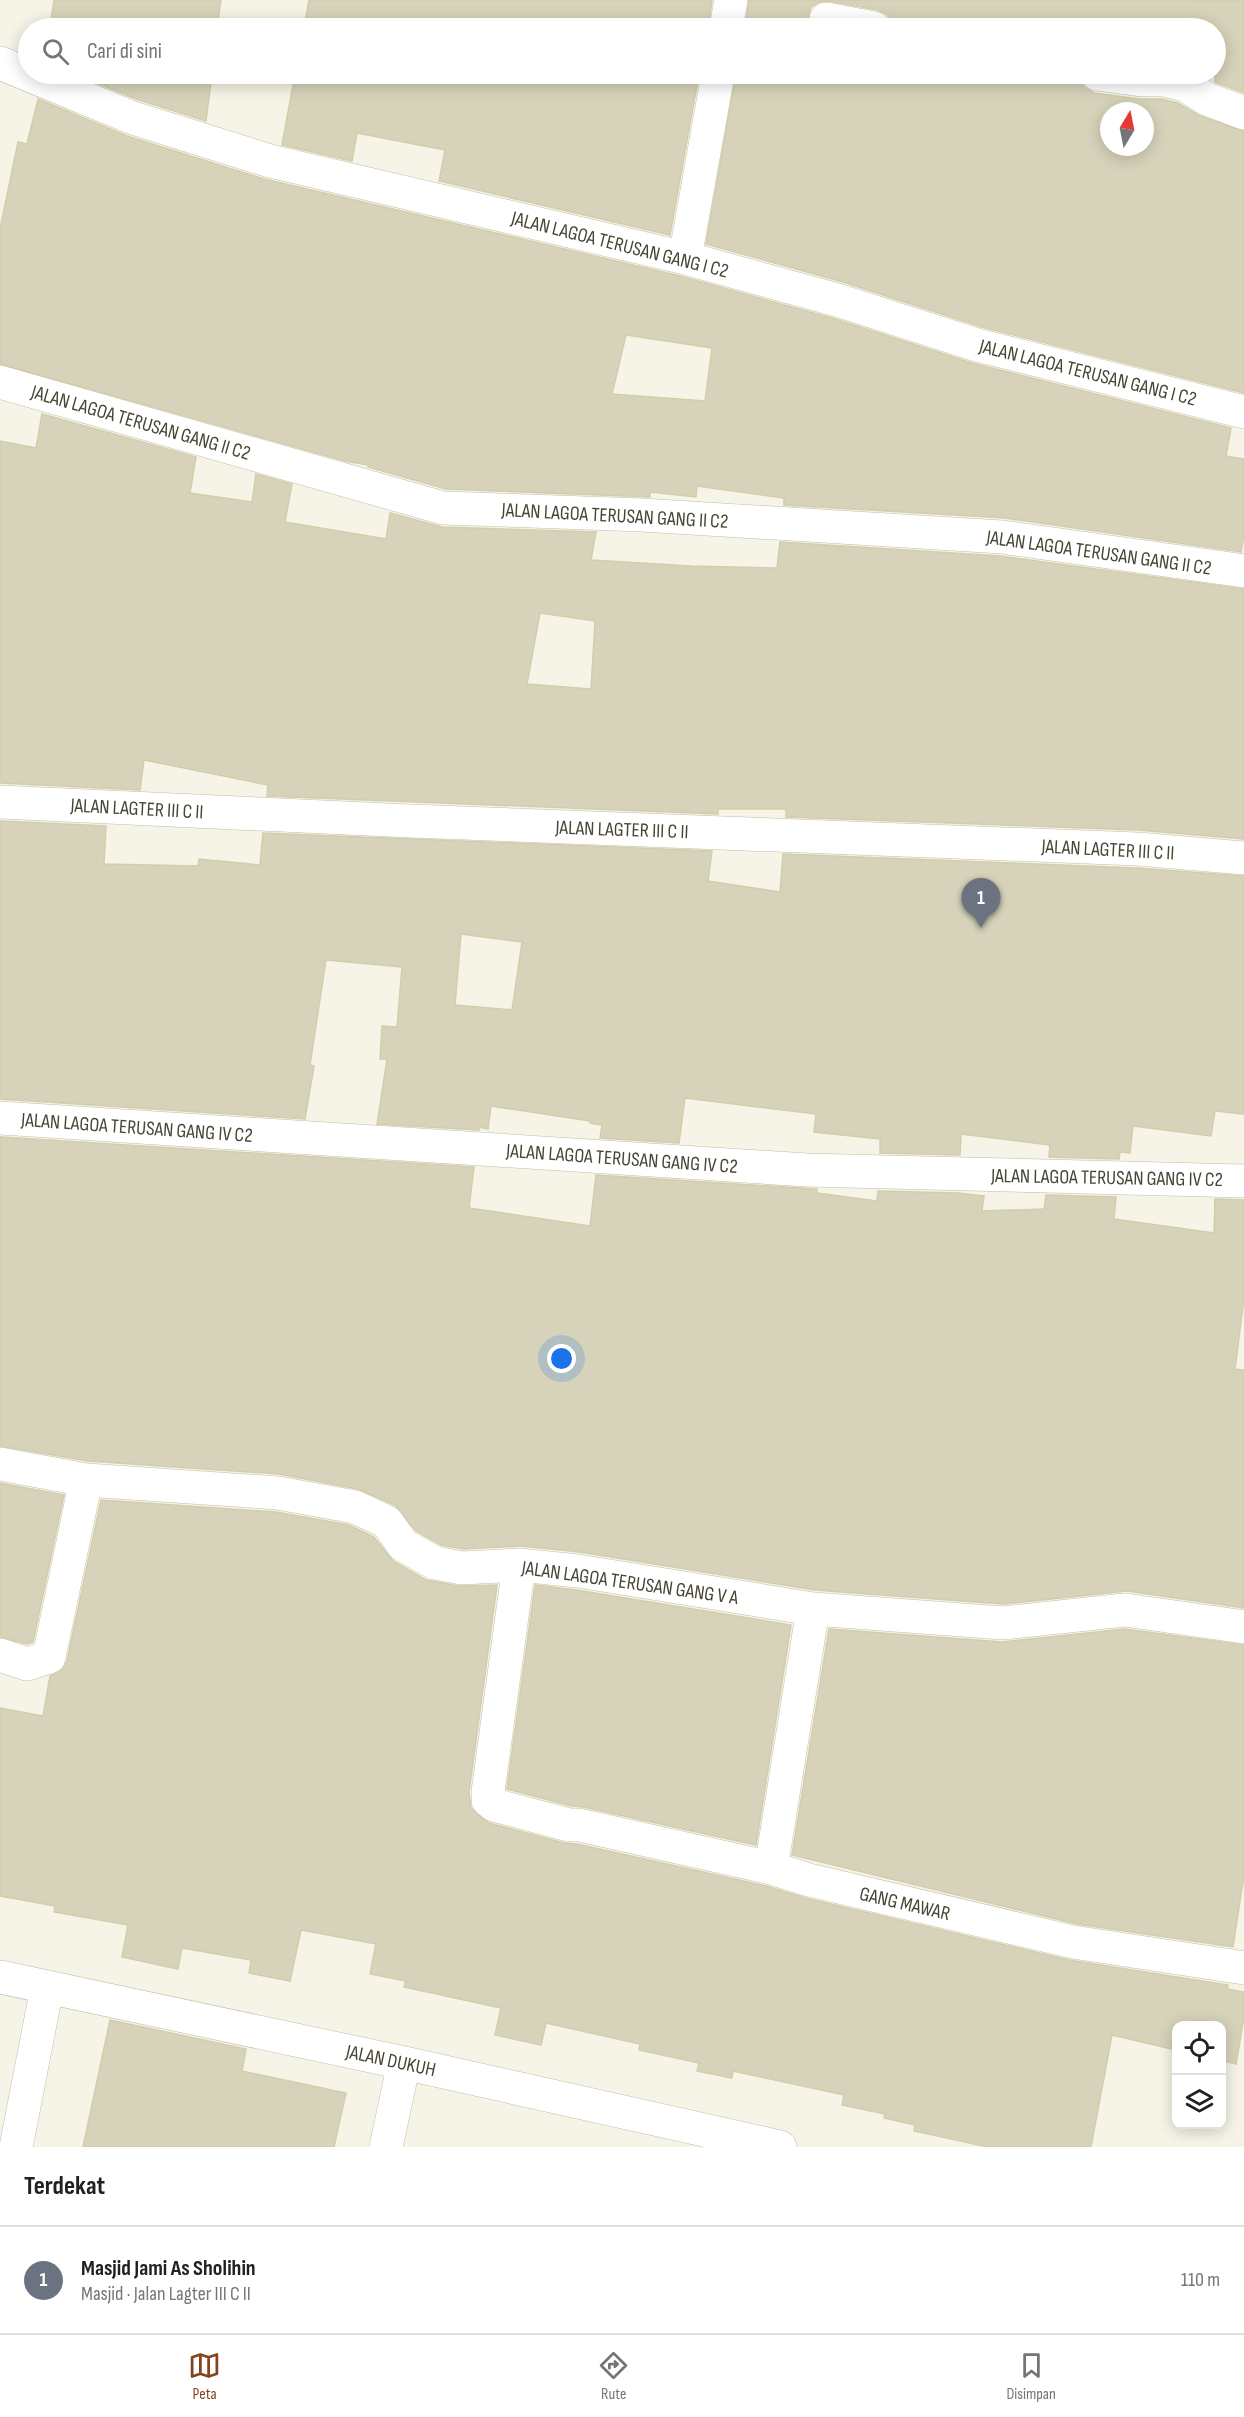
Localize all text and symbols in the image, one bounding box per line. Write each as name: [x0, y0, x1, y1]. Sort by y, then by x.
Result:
search box: [18, 18, 1226, 84]
icon: search: [39, 35, 72, 68]
text: Cari di sini: [87, 38, 162, 65]
north arrow: [1100, 102, 1154, 156]
street label: JALAN LAGOA TERUSAN GANG I C2: [508, 206, 731, 284]
street label: JALAN LAGOA TERUSAN GANG I C2: [976, 334, 1199, 412]
street label: JALAN LAGOA TERUSAN GANG II C2: [27, 380, 253, 466]
street label: JALAN LAGOA TERUSAN GANG II C2: [500, 498, 729, 534]
street label: JALAN LAGOA TERUSAN GANG II C2: [984, 525, 1213, 581]
street label: JALAN LAGTER III C II: [69, 793, 204, 824]
street label: JALAN LAGTER III C II: [554, 816, 689, 844]
street label: JALAN LAGTER III C II: [1040, 834, 1175, 865]
pin: 1: [962, 878, 1000, 928]
street label: JALAN LAGOA TERUSAN GANG IV C2: [19, 1108, 253, 1148]
street label: JALAN LAGOA TERUSAN GANG IV C2: [504, 1139, 738, 1179]
street label: JALAN LAGOA TERUSAN GANG IV C2: [990, 1164, 1223, 1192]
your location: [547, 1344, 576, 1373]
street label: JALAN LAGOA TERUSAN GANG V A: [519, 1556, 740, 1610]
street label: GANG MAWAR: [857, 1882, 952, 1926]
map controls: [1172, 2021, 1226, 2129]
button: locate: [1172, 2021, 1226, 2075]
street label: JALAN DUKUH: [343, 2040, 438, 2082]
button: layers: [1172, 2075, 1226, 2129]
text: Terdekat: [24, 2171, 105, 2202]
text: Masjid Jami As Sholihin: [81, 2255, 256, 2282]
text: 1: [40, 2268, 47, 2292]
text: 110 m: [1181, 2268, 1220, 2292]
text: Masjid · Jalan Lagter III C II: [81, 2282, 251, 2306]
tab: Peta: [188, 2349, 221, 2404]
tab: Rute: [597, 2349, 630, 2404]
tab: Disimpan: [1006, 2349, 1056, 2404]

